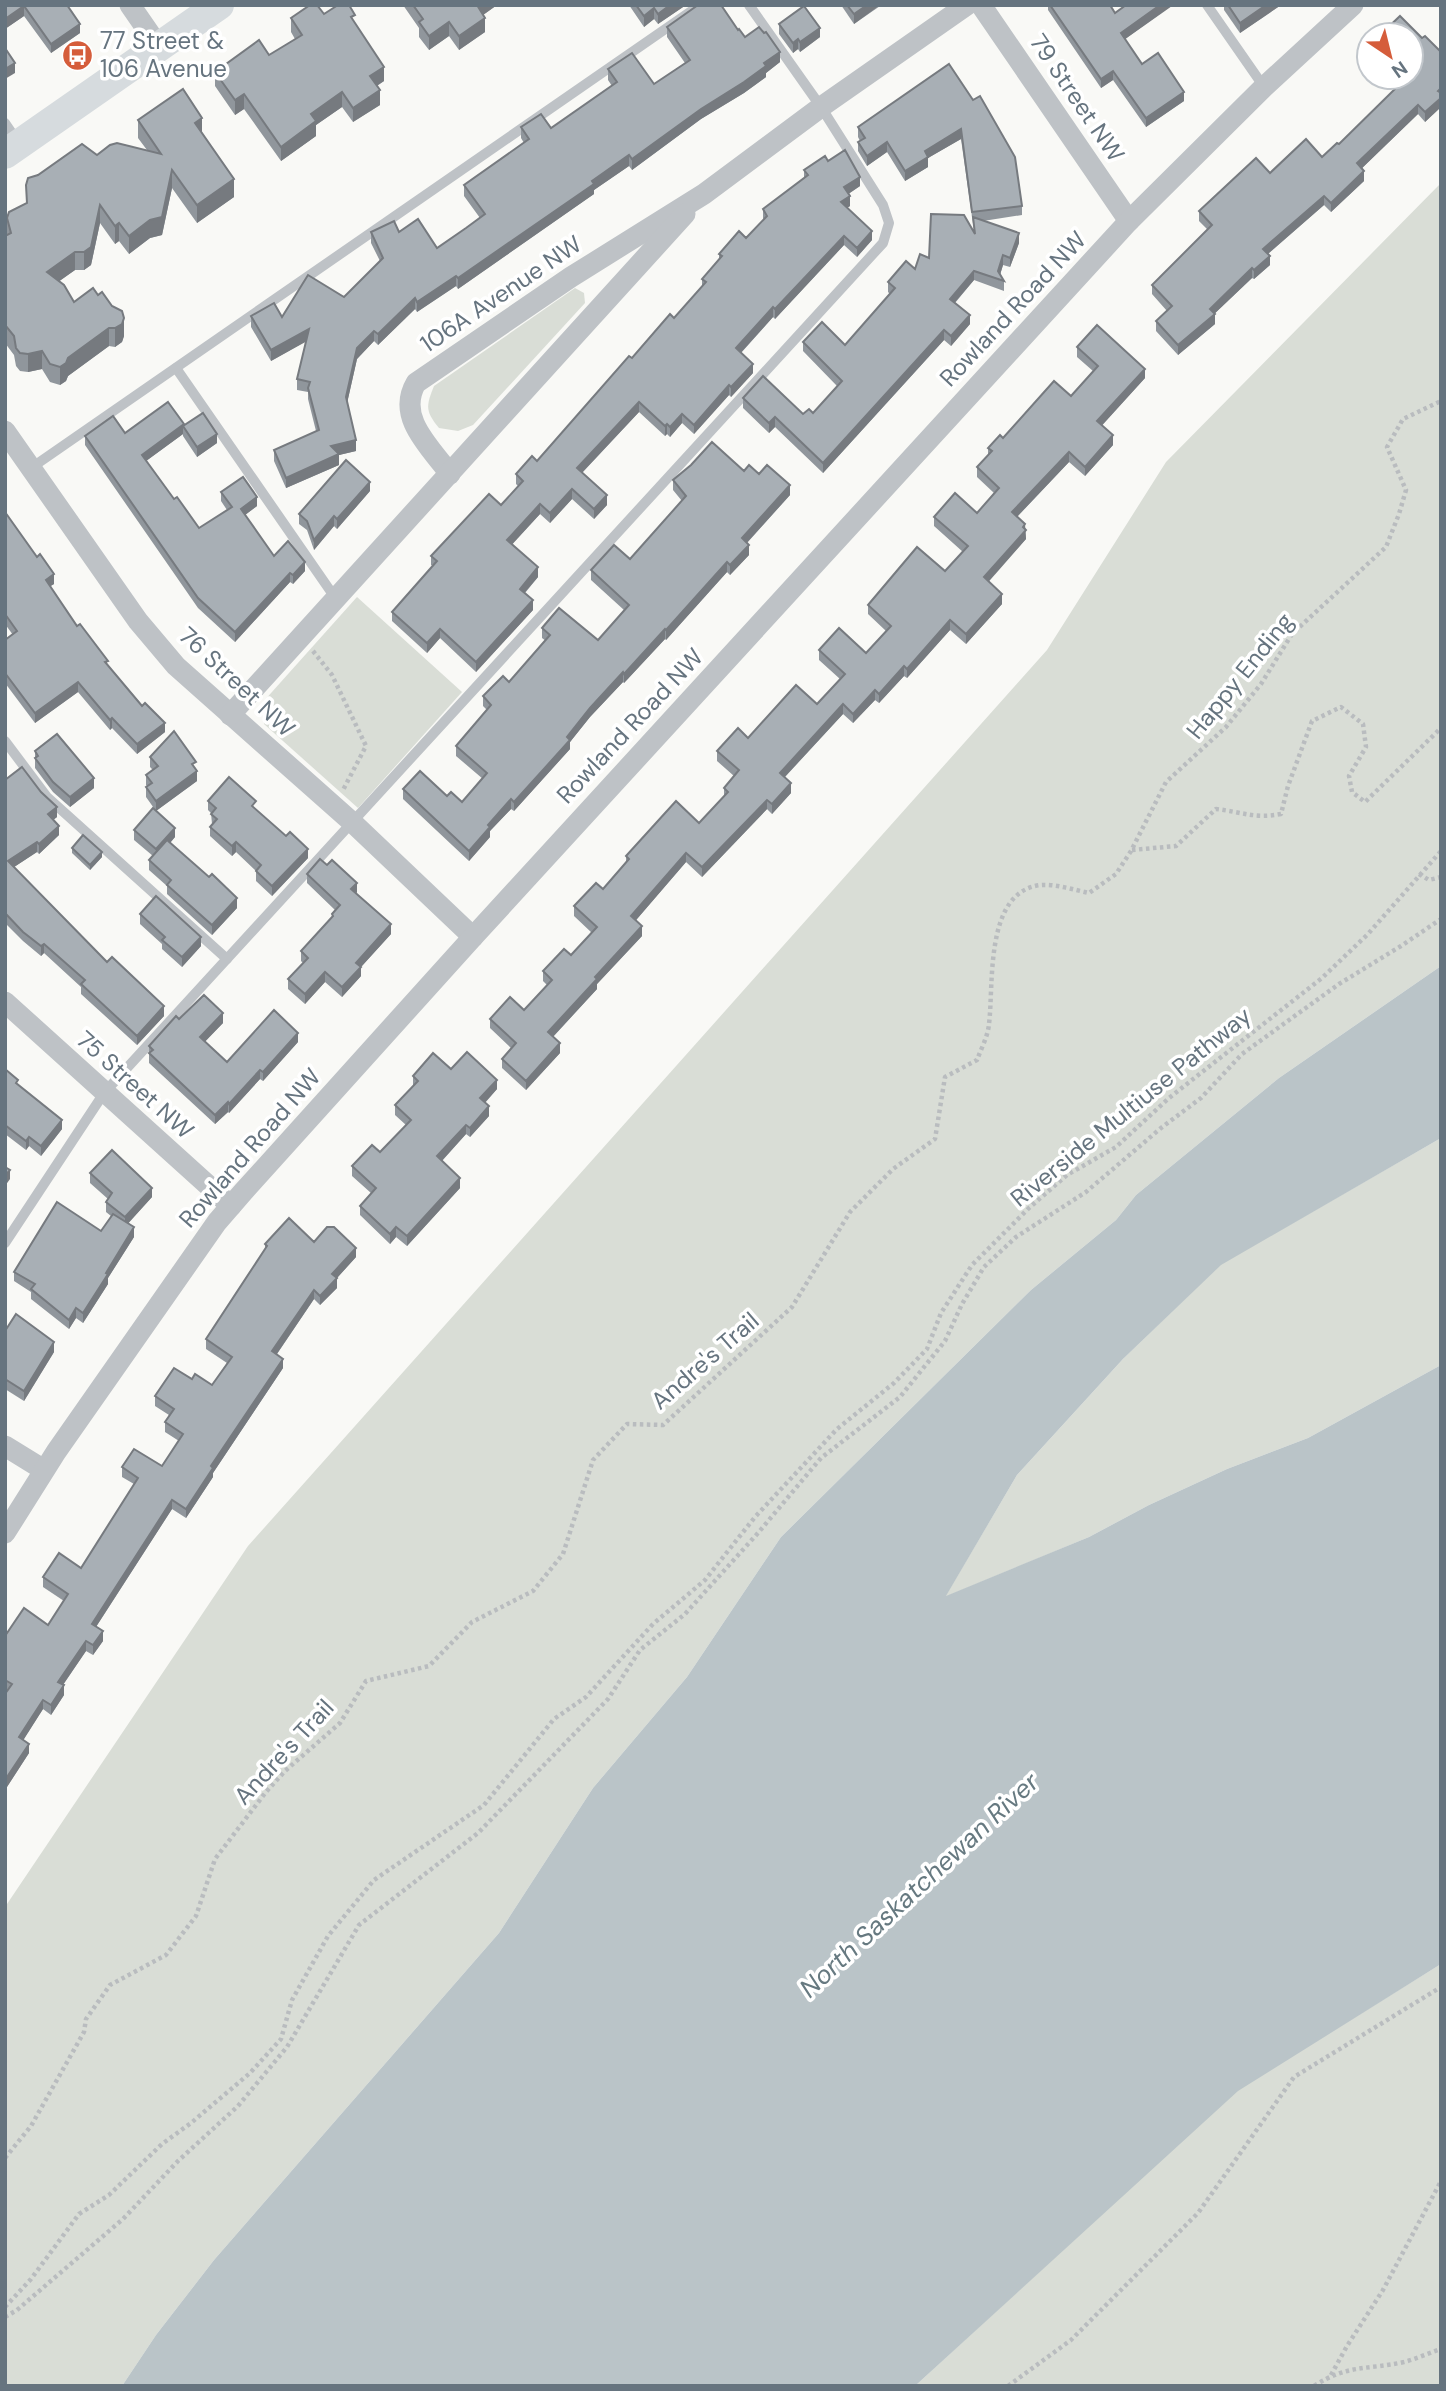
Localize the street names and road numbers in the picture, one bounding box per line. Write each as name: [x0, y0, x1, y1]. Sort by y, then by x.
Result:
street label: 79 Street NW: [1023, 28, 1132, 168]
street label: Rowland Road NW: [933, 224, 1093, 393]
street label: 106A Avenue NW: [414, 228, 587, 359]
street label: Happy Ending: [1179, 606, 1300, 745]
street label: 76 Street NW: [173, 620, 302, 743]
street label: Rowland Road NW: [550, 641, 710, 810]
street label: Riverside Multiuse Pathway: [1004, 1000, 1257, 1213]
street label: 75 Street NW: [70, 1024, 200, 1145]
street label: Rowland Road NW: [172, 1062, 327, 1234]
street label: Andre's Trail: [644, 1305, 765, 1416]
street label: Andre's Trail: [227, 1692, 340, 1811]

